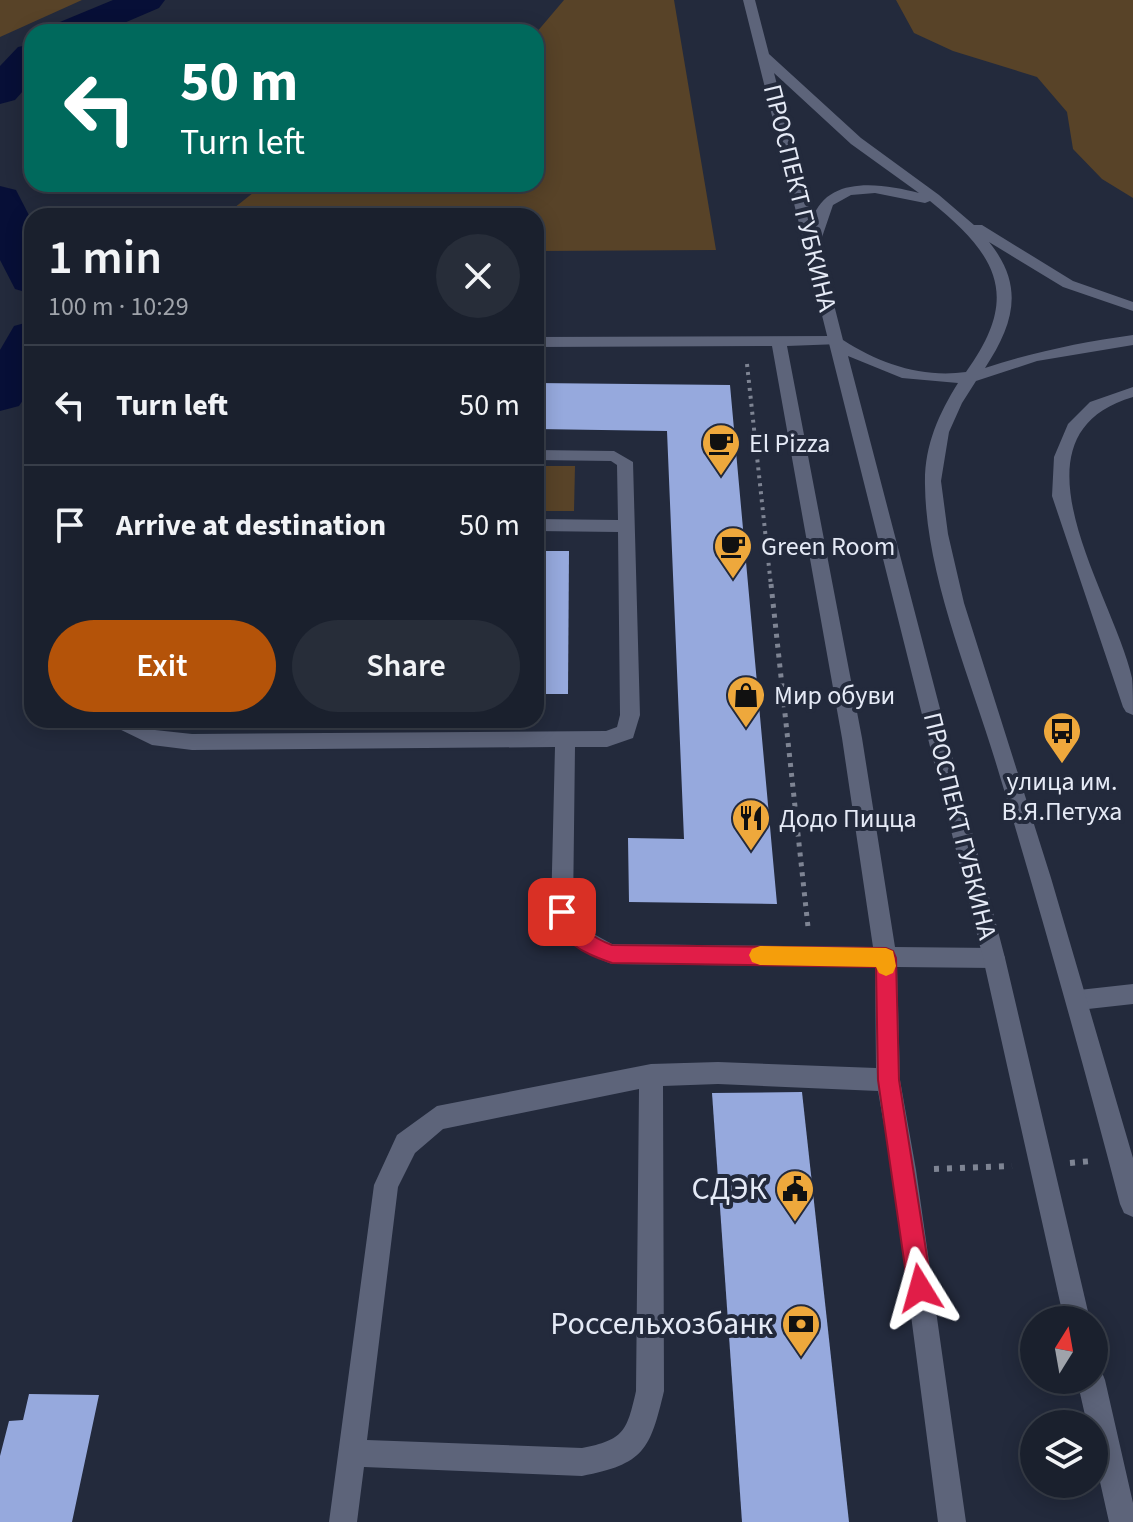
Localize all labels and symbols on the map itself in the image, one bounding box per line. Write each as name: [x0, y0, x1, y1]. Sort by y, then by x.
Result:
street label: ПРОСПЕКТ ГУБКИНА: [754, 81, 846, 316]
cafe icon: El Pizza: [700, 422, 742, 477]
place label: El Pizza: [749, 425, 830, 462]
cafe icon: Green Room: [712, 525, 754, 580]
place label: Green Room: [761, 528, 895, 565]
shop icon: Мир обуви: [725, 674, 767, 729]
place label: Мир обуви: [774, 677, 895, 714]
street label: ПРОСПЕКТ ГУБКИНА: [914, 709, 1006, 944]
bus stop icon: улица им. В.Я.Петуха: [1041, 710, 1083, 765]
place label: улица им. В.Я.Петуха: [1002, 763, 1122, 830]
restaurant icon: Додо Пицца: [730, 797, 772, 852]
place label: Додо Пицца: [779, 800, 917, 837]
pin: [528, 878, 596, 946]
place label: СДЭК: [692, 1166, 767, 1212]
public building icon: СДЭК: [774, 1168, 816, 1223]
position arrow: [878, 1246, 962, 1330]
place label: Россельхозбанк: [550, 1301, 773, 1347]
bank icon: Россельхозбанк: [780, 1303, 822, 1358]
north arrow: [1020, 1306, 1108, 1394]

